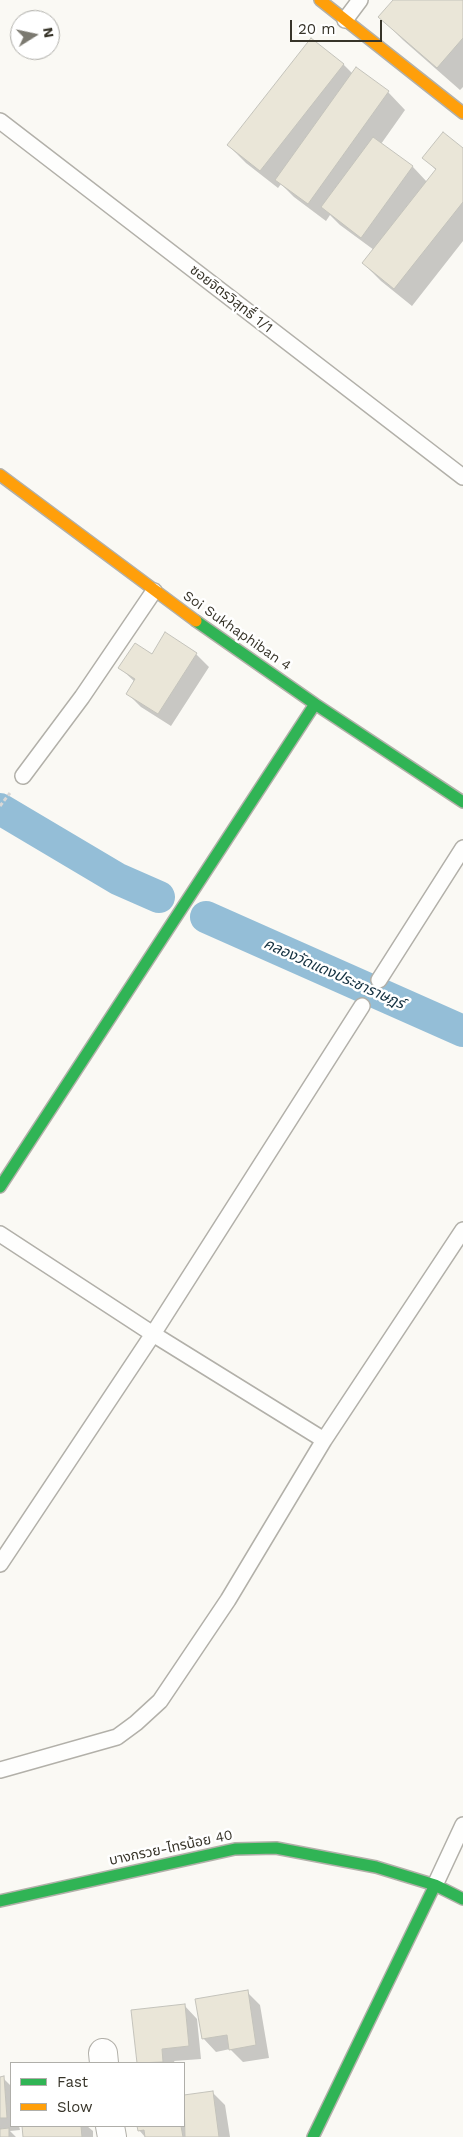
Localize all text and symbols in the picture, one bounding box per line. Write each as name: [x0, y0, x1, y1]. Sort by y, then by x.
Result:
north arrow: [10, 10, 60, 60]
scale bar: [293, 10, 386, 42]
text: 20 m: [298, 20, 336, 38]
text: N: [40, 26, 58, 39]
street label: ซอยจิตรวิสุทธื์ 1/1: [186, 262, 276, 336]
street label: Soi Sukhaphiban 4: [180, 587, 294, 675]
water label: คลองวัดแดงประชาราษฎร์: [261, 935, 407, 1013]
street label: บางกรวย-ไทรน้อย 40: [108, 1827, 234, 1869]
legend: [10, 2062, 185, 2127]
text: Fast: [57, 2073, 88, 2091]
text: Slow: [57, 2098, 93, 2116]

